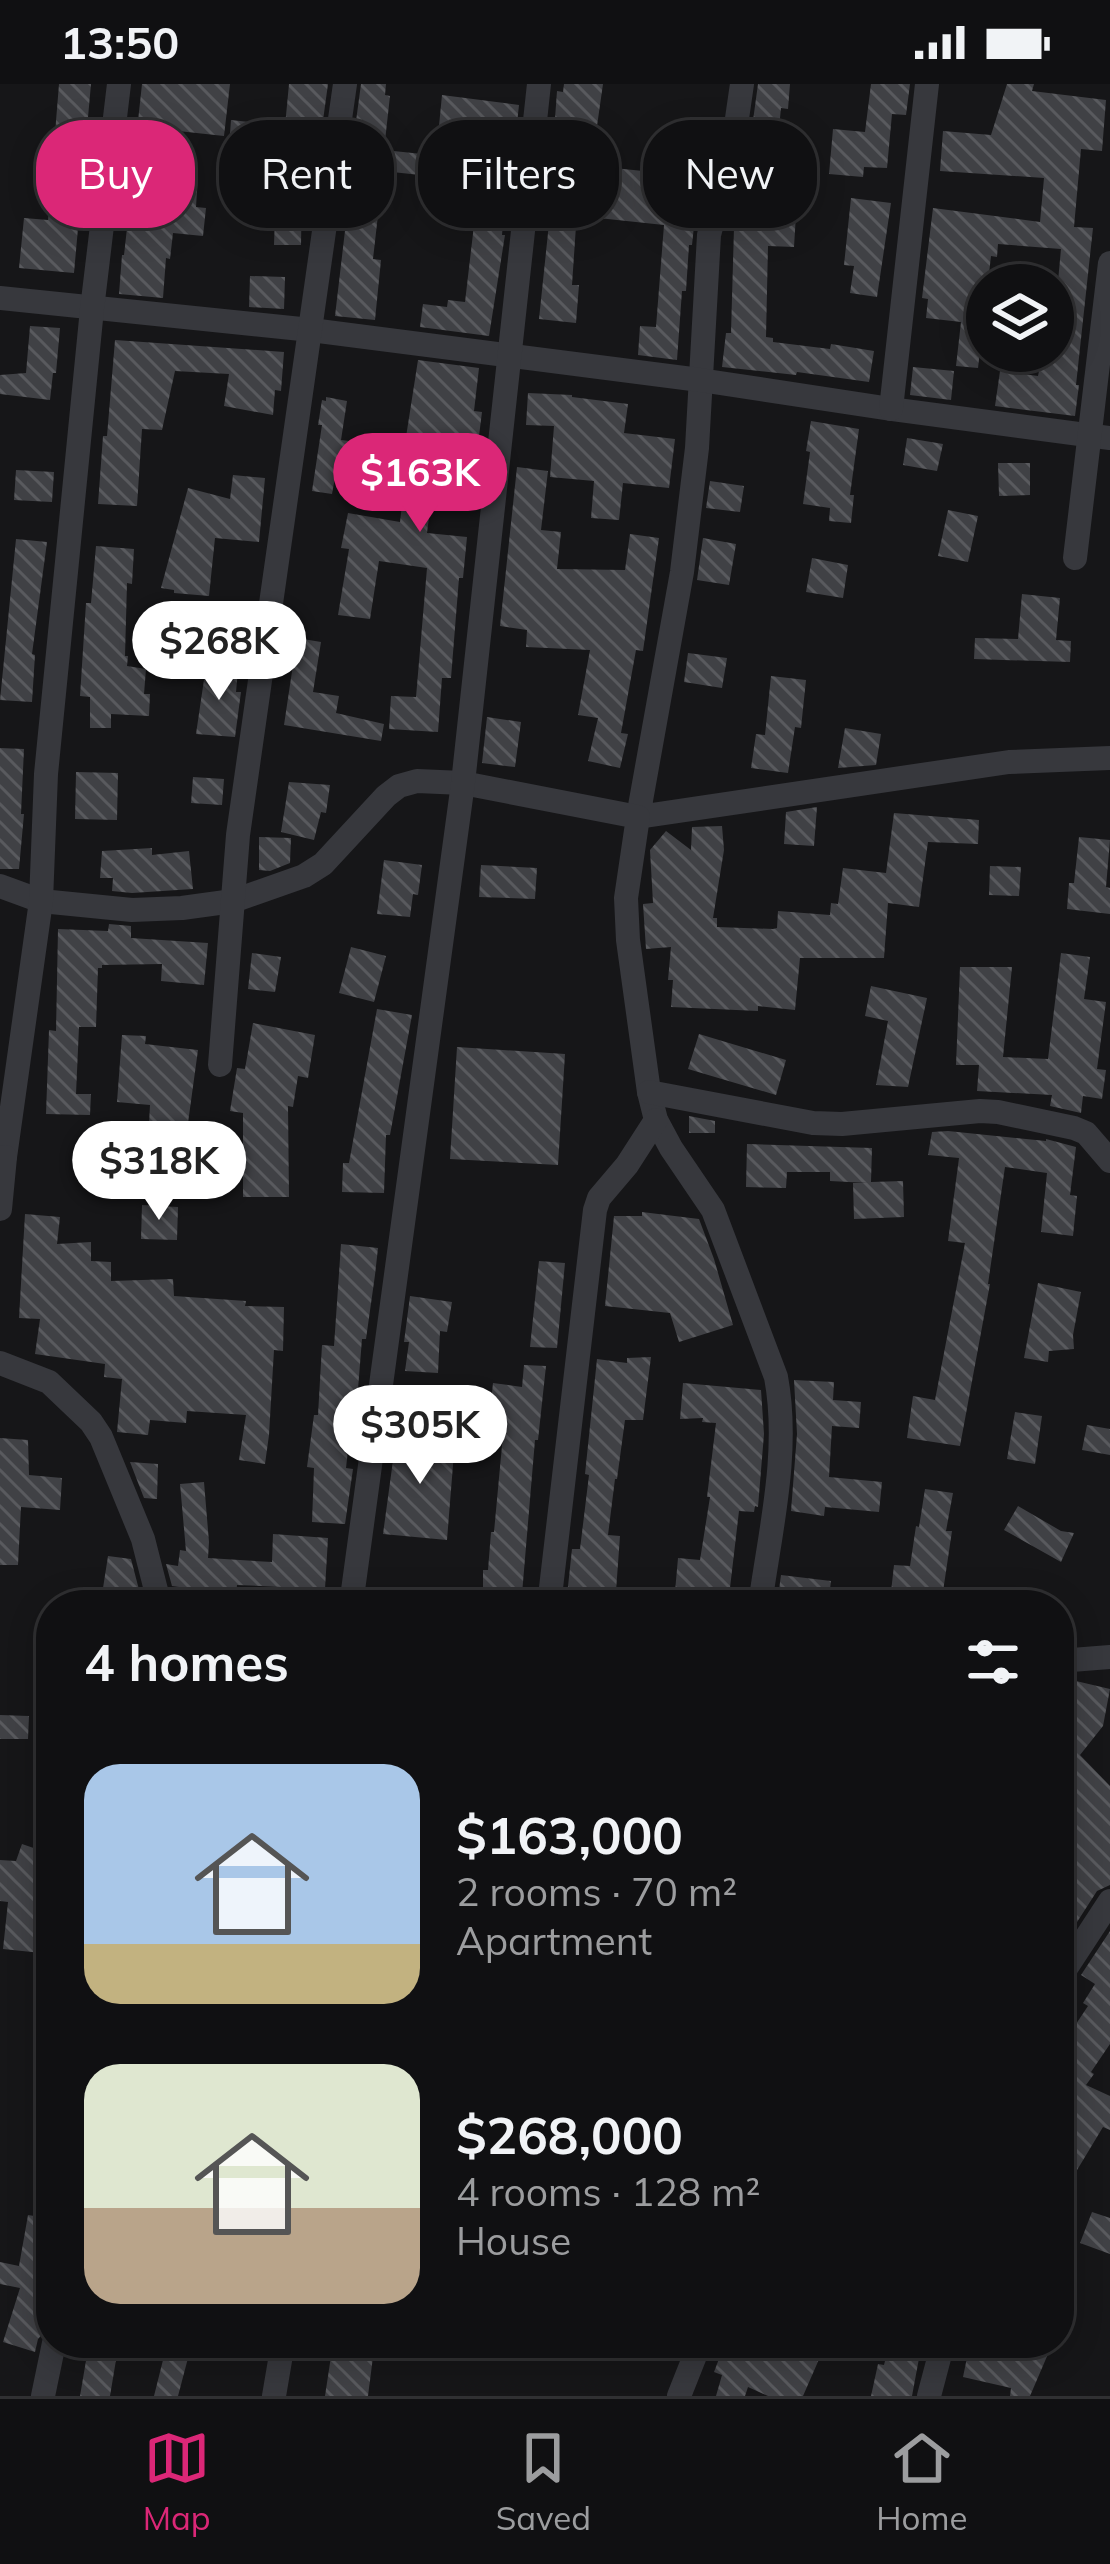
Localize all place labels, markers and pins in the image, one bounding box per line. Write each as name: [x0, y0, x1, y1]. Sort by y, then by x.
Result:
pin: $163K: [336, 433, 504, 535]
pin: $268K: [135, 601, 303, 703]
pin: $318K: [75, 1121, 243, 1223]
pin: $305K: [336, 1385, 504, 1487]

